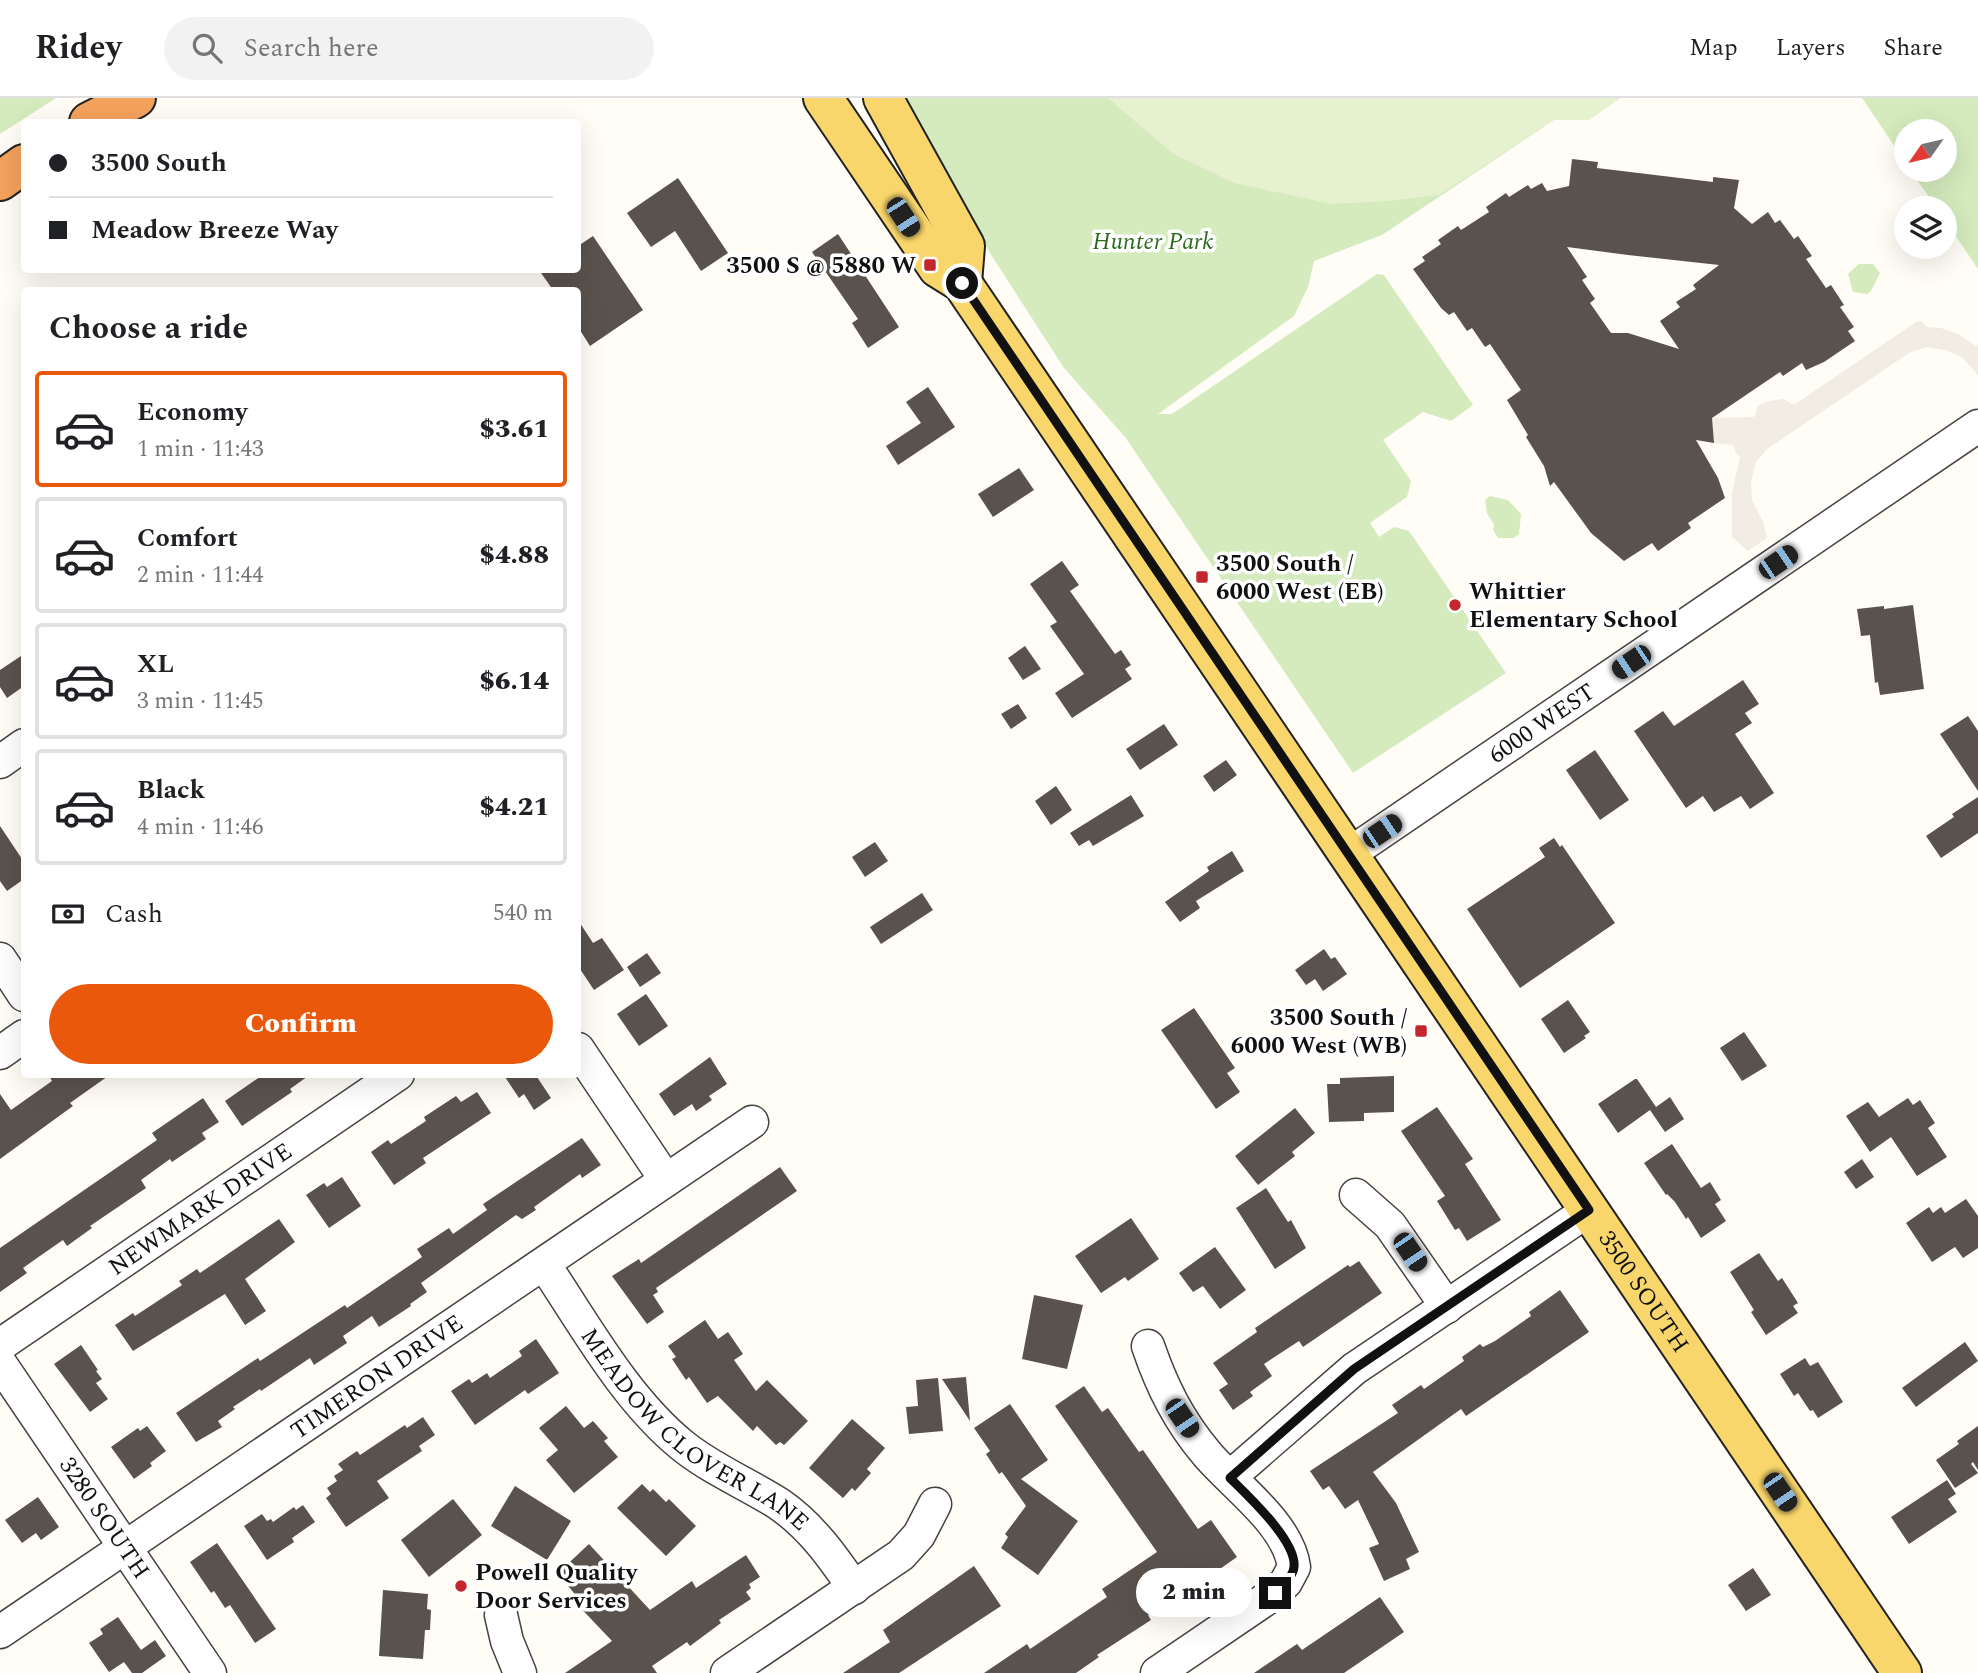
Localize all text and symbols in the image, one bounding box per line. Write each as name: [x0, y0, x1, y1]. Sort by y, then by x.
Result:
search box: [164, 17, 654, 80]
text: Ridey: [35, 23, 122, 73]
text: Search here: [244, 28, 379, 68]
icon: search: [188, 29, 226, 67]
text: Map: [1689, 30, 1738, 66]
text: Layers: [1776, 30, 1846, 66]
text: Share: [1884, 30, 1943, 66]
north arrow: [1894, 119, 1956, 182]
map controls: [1894, 119, 1957, 259]
text: 3500 South: [91, 143, 227, 183]
car: [883, 194, 924, 240]
button: layers: [1894, 196, 1957, 259]
text: Meadow Breeze Way: [91, 210, 338, 250]
park label: Hunter Park: [1092, 224, 1214, 260]
place label: 3500 S @ 5880 W: [726, 248, 916, 284]
marker: 3500 S @ 5880 W: [922, 257, 938, 273]
route start: [946, 267, 978, 299]
text: Choose a ride: [49, 304, 248, 353]
text: Economy: [137, 392, 247, 432]
icon: car: [53, 398, 116, 461]
text: $3.61: [479, 409, 549, 449]
text: 1 min · 11:43: [137, 432, 264, 467]
text: Comfort: [137, 518, 238, 558]
icon: car: [53, 524, 116, 587]
text: $4.88: [479, 535, 549, 575]
car: [1755, 542, 1802, 582]
place label: 3500 South / 6000 West (EB): [1216, 546, 1384, 610]
text: 2 min · 11:44: [137, 558, 264, 593]
marker: 3500 South / 6000 West (EB): [1194, 569, 1210, 585]
place label: Whittier Elementary School: [1469, 574, 1678, 638]
marker: Whittier Elementary School: [1447, 597, 1463, 613]
car: [1608, 642, 1655, 682]
text: XL: [137, 644, 174, 684]
icon: car: [53, 650, 116, 713]
text: $6.14: [479, 661, 549, 701]
street label: 6000 WEST: [1482, 675, 1603, 773]
text: 3 min · 11:45: [137, 684, 264, 719]
text: Black: [137, 770, 205, 810]
icon: car: [53, 776, 116, 839]
text: $4.21: [479, 787, 549, 827]
text: 4 min · 11:46: [137, 810, 264, 845]
car: [1359, 811, 1406, 851]
text: Cash: [105, 894, 163, 934]
icon: cash: [49, 895, 87, 933]
text: 540 m: [493, 896, 553, 931]
button: Confirm: [49, 984, 553, 1064]
place label: 3500 South / 6000 West (WB): [1231, 1000, 1407, 1064]
marker: 3500 South / 6000 West (WB): [1413, 1023, 1429, 1039]
street label: NEWMARK DRIVE: [101, 1134, 300, 1285]
street label: 3500 SOUTH: [1589, 1224, 1698, 1361]
car: [1390, 1229, 1431, 1275]
street label: TIMERON DRIVE: [283, 1306, 471, 1449]
street label: MEADOW CLOVER LANE: [571, 1321, 817, 1540]
car: [1162, 1395, 1203, 1441]
street label: 3280 SOUTH: [50, 1450, 158, 1587]
car: [1760, 1469, 1801, 1515]
place label: Powell Quality Door Services: [475, 1555, 639, 1619]
callout: 2 min: [1135, 1568, 1250, 1618]
text: 2 min: [1162, 1575, 1226, 1610]
route end: [1259, 1577, 1291, 1609]
marker: Powell Quality Door Services: [453, 1578, 469, 1594]

